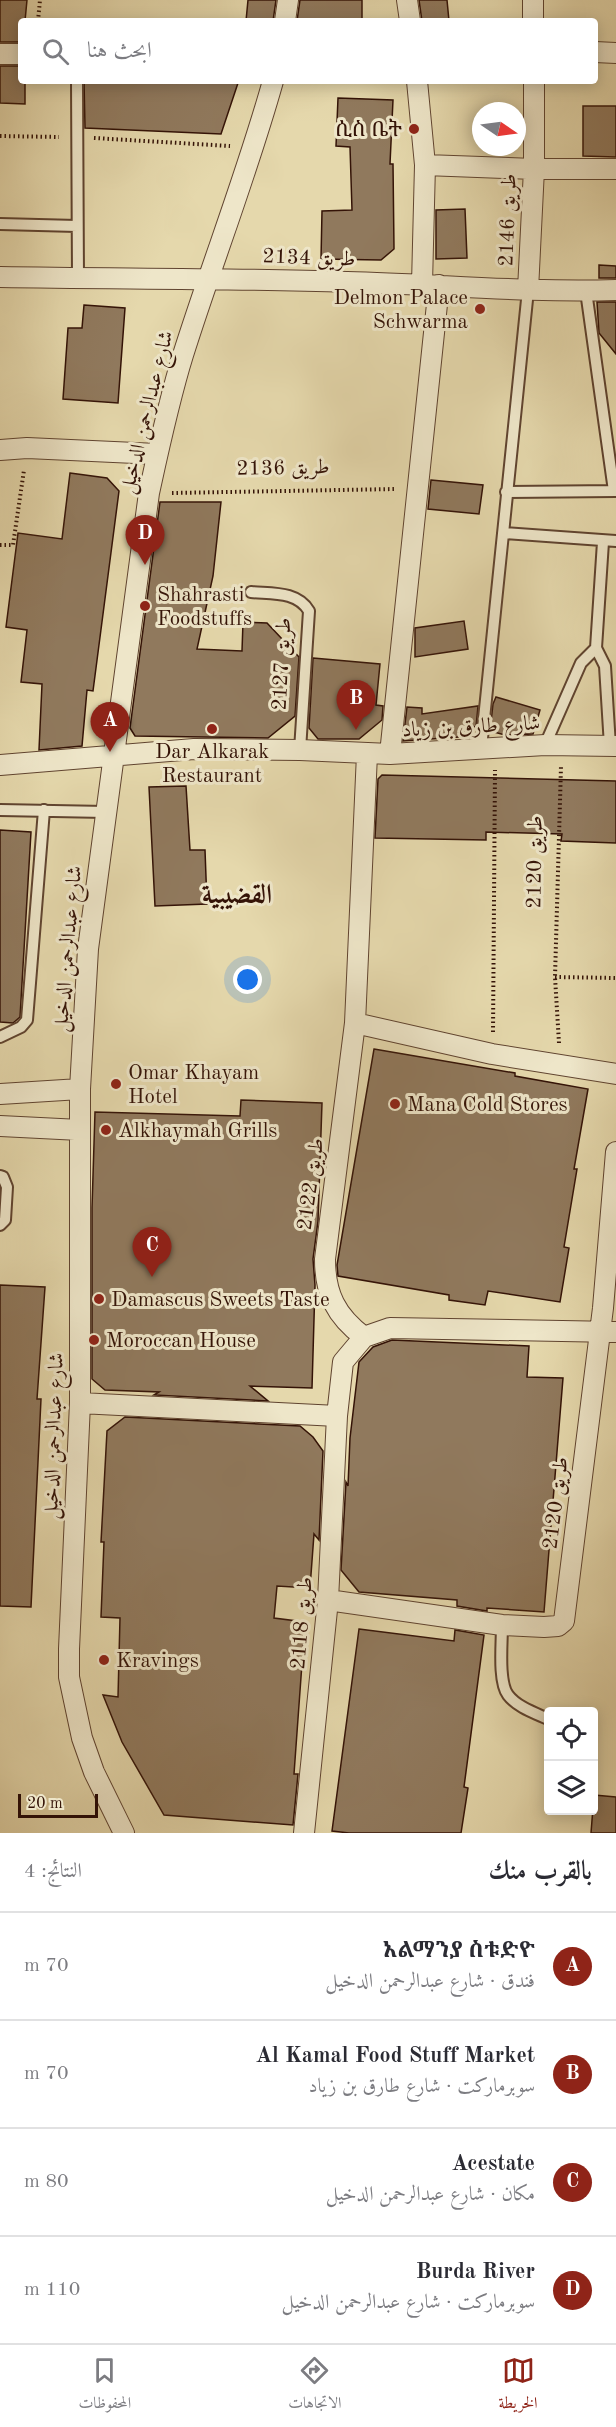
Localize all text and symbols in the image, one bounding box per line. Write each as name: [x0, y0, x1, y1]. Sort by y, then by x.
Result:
search box: [18, 18, 598, 84]
icon: search: [39, 35, 72, 68]
text: ابحث هنا: [87, 40, 152, 62]
north arrow: [472, 102, 526, 156]
place label: ሲስ ቤት: [335, 118, 402, 141]
marker: ሲስ ቤት: [407, 122, 421, 136]
street label: طريق 2146: [496, 173, 522, 267]
street label: طريق 2134: [262, 246, 356, 272]
place label: Delmon Palace Schwarma: [333, 288, 468, 333]
marker: Delmon Palace Schwarma: [473, 302, 487, 316]
street label: شارع عبدالرحمن الدخيل: [116, 329, 184, 497]
street label: طريق 2136: [236, 457, 330, 481]
pin: D: [126, 516, 164, 565]
place label: Shahrasti Foodstuffs: [157, 585, 252, 630]
marker: Shahrasti Foodstuffs: [138, 599, 152, 613]
street label: طريق 2127: [270, 617, 296, 711]
pin: B: [336, 680, 376, 730]
pin: A: [90, 702, 130, 752]
street label: شارع طارق بن زياد: [401, 713, 541, 748]
marker: Dar Alkarak Restaurant: [205, 722, 219, 736]
place label: Dar Alkarak Restaurant: [155, 742, 269, 787]
street label: طريق 2120: [524, 815, 548, 909]
street label: شارع عبدالرحمن الدخيل: [50, 865, 92, 1034]
district label: القضيبية: [202, 882, 272, 910]
your location: [233, 965, 262, 994]
place label: Omar Khayam Hotel: [128, 1063, 259, 1108]
marker: Omar Khayam Hotel: [109, 1077, 123, 1091]
place label: Mana Cold Stores: [407, 1095, 568, 1116]
marker: Mana Cold Stores: [388, 1097, 402, 1111]
place label: Alkhaymah Grills: [118, 1121, 277, 1142]
marker: Alkhaymah Grills: [99, 1123, 113, 1137]
street label: طريق 2122: [295, 1137, 329, 1232]
pin: C: [132, 1228, 172, 1277]
place label: Damascus Sweets Taste: [111, 1290, 330, 1311]
marker: Damascus Sweets Taste: [92, 1292, 106, 1306]
place label: Moroccan House: [106, 1331, 256, 1352]
marker: Moroccan House: [87, 1333, 101, 1347]
street label: شارع عبدالرحمن الدخيل: [40, 1352, 74, 1520]
street label: طريق 2120: [540, 1456, 574, 1551]
street label: طريق 2118: [288, 1576, 318, 1670]
place label: Kravings: [116, 1651, 199, 1672]
marker: Kravings: [97, 1653, 111, 1667]
map controls: [544, 1707, 598, 1815]
button: locate: [544, 1707, 598, 1761]
button: layers: [544, 1761, 598, 1815]
scale bar: [18, 1791, 98, 1818]
text: 20 m: [27, 1796, 63, 1812]
text: بالقرب منك: [489, 1859, 592, 1885]
text: النتائج: 4: [24, 1862, 82, 1882]
text: አልማንያ ስቱድዮ: [383, 1940, 535, 1962]
text: 70 m: [24, 1956, 69, 1976]
text: A: [565, 1956, 580, 1976]
text: فندق · شارع عبدالرحمن الدخيل: [325, 1972, 535, 1992]
text: Al Kamal Food Stuff Market: [255, 2045, 535, 2067]
text: 70 m: [24, 2064, 69, 2084]
text: B: [565, 2064, 580, 2084]
text: سوبرماركت · شارع طارق بن زياد: [309, 2077, 535, 2097]
text: Acestate: [451, 2153, 535, 2175]
text: 80 m: [24, 2172, 69, 2192]
text: C: [566, 2172, 579, 2192]
text: مكان · شارع عبدالرحمن الدخيل: [326, 2185, 535, 2205]
text: Burda River: [416, 2261, 535, 2283]
text: 110 m: [24, 2280, 80, 2300]
text: D: [565, 2280, 580, 2300]
text: سوبرماركت · شارع عبدالرحمن الدخيل: [282, 2293, 535, 2313]
tab: المحفوظات: [79, 2354, 131, 2418]
tab: الاتجاهات: [288, 2354, 342, 2418]
tab: الخريطة: [499, 2354, 538, 2418]

